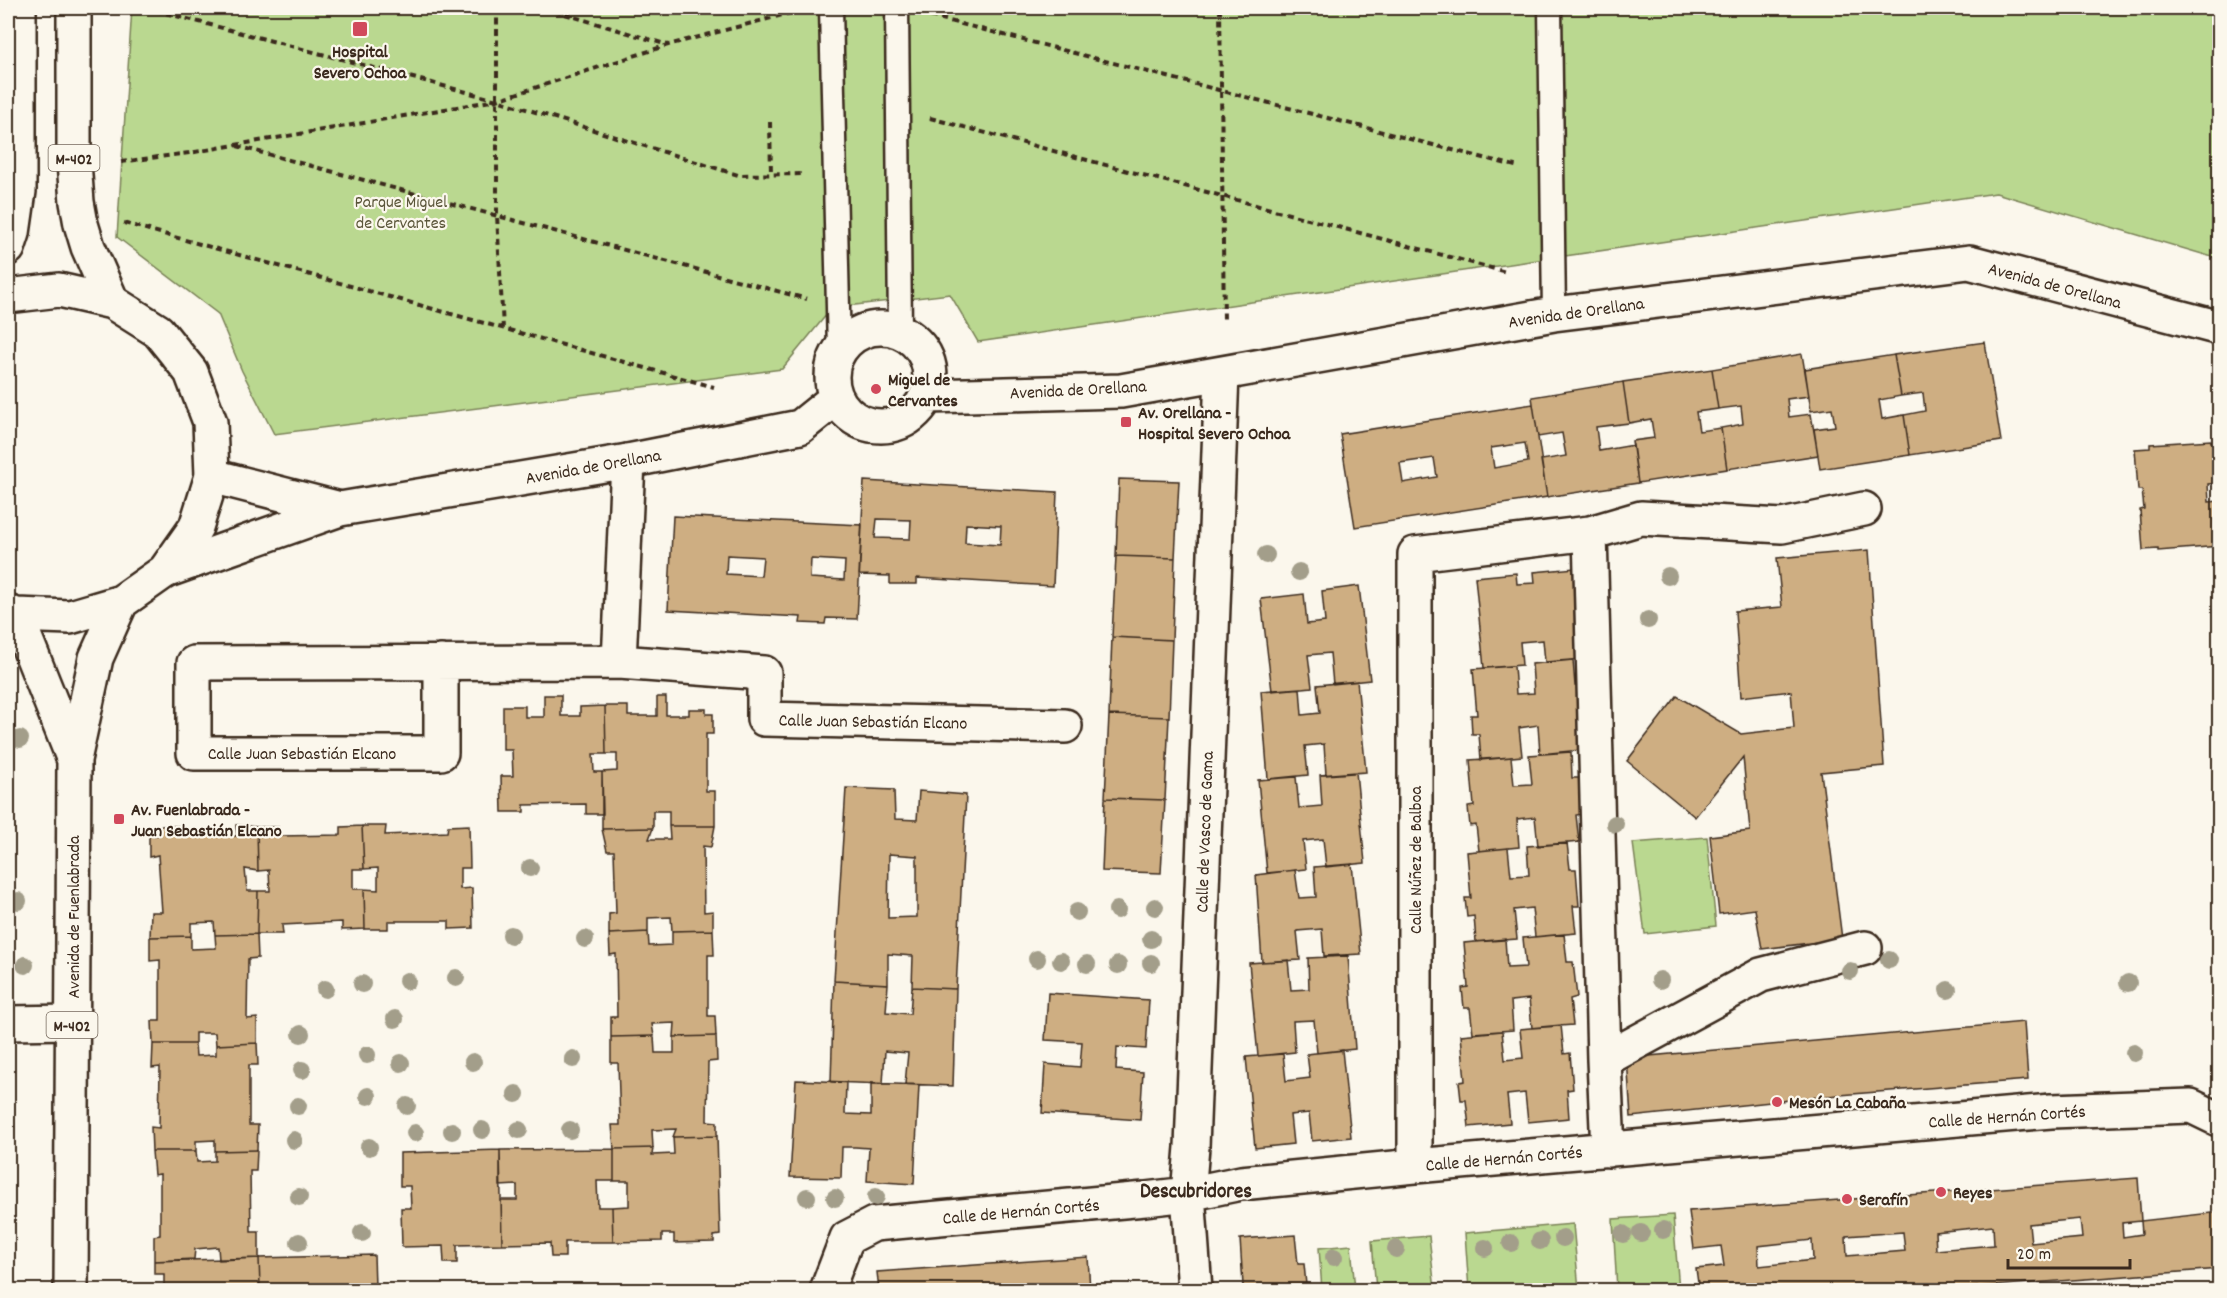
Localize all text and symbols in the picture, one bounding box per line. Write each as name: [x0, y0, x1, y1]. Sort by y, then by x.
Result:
marker: Hospital Severo Ochoa: [351, 20, 369, 38]
place label: Hospital Severo Ochoa: [314, 41, 407, 87]
road number: M-402: [48, 145, 100, 171]
park label: Parque Miguel de Cervantes: [355, 191, 448, 237]
street label: Avenida de Orellana: [1985, 258, 2124, 317]
street label: Avenida de Orellana: [1507, 292, 1646, 336]
place label: Miguel de Cervantes: [888, 369, 958, 415]
street label: Avenida de Orellana: [1009, 375, 1148, 408]
marker: Miguel de Cervantes: [869, 382, 883, 396]
place label: Av. Orellana - Hospital Severo Ochoa: [1138, 402, 1291, 448]
marker: Av. Orellana - Hospital Severo Ochoa: [1119, 415, 1133, 429]
street label: Avenida de Orellana: [524, 444, 664, 493]
street label: Calle Juan Sebastián Elcano: [778, 709, 967, 738]
street label: Calle Juan Sebastián Elcano: [208, 743, 396, 768]
street label: Calle de Vasco de Gama: [1191, 751, 1222, 913]
street label: Calle Núñez de Balboa: [1405, 786, 1430, 934]
place label: Av. Fuenlabrada - Juan Sebastián Elcano: [131, 799, 282, 845]
marker: Av. Fuenlabrada - Juan Sebastián Elcano: [112, 812, 126, 826]
street label: Avenida de Fuenlabrada: [63, 835, 88, 998]
road number: M-402: [46, 1012, 98, 1038]
place label: Mesón La Cabaña: [1789, 1092, 1906, 1117]
marker: Mesón La Cabaña: [1770, 1095, 1784, 1109]
street label: Calle de Hernán Cortés: [1928, 1101, 2087, 1136]
street label: Calle de Hernán Cortés: [1425, 1141, 1584, 1180]
district label: Descubridores: [1140, 1178, 1252, 1208]
place label: Reyes: [1953, 1182, 1993, 1207]
marker: Reyes: [1934, 1185, 1948, 1199]
place label: Serafín: [1859, 1189, 1908, 1214]
marker: Serafín: [1840, 1192, 1854, 1206]
street label: Calle de Hernán Cortés: [942, 1194, 1101, 1233]
scale bar: [2008, 1232, 2130, 1270]
text: 20 m: [2017, 1243, 2051, 1268]

